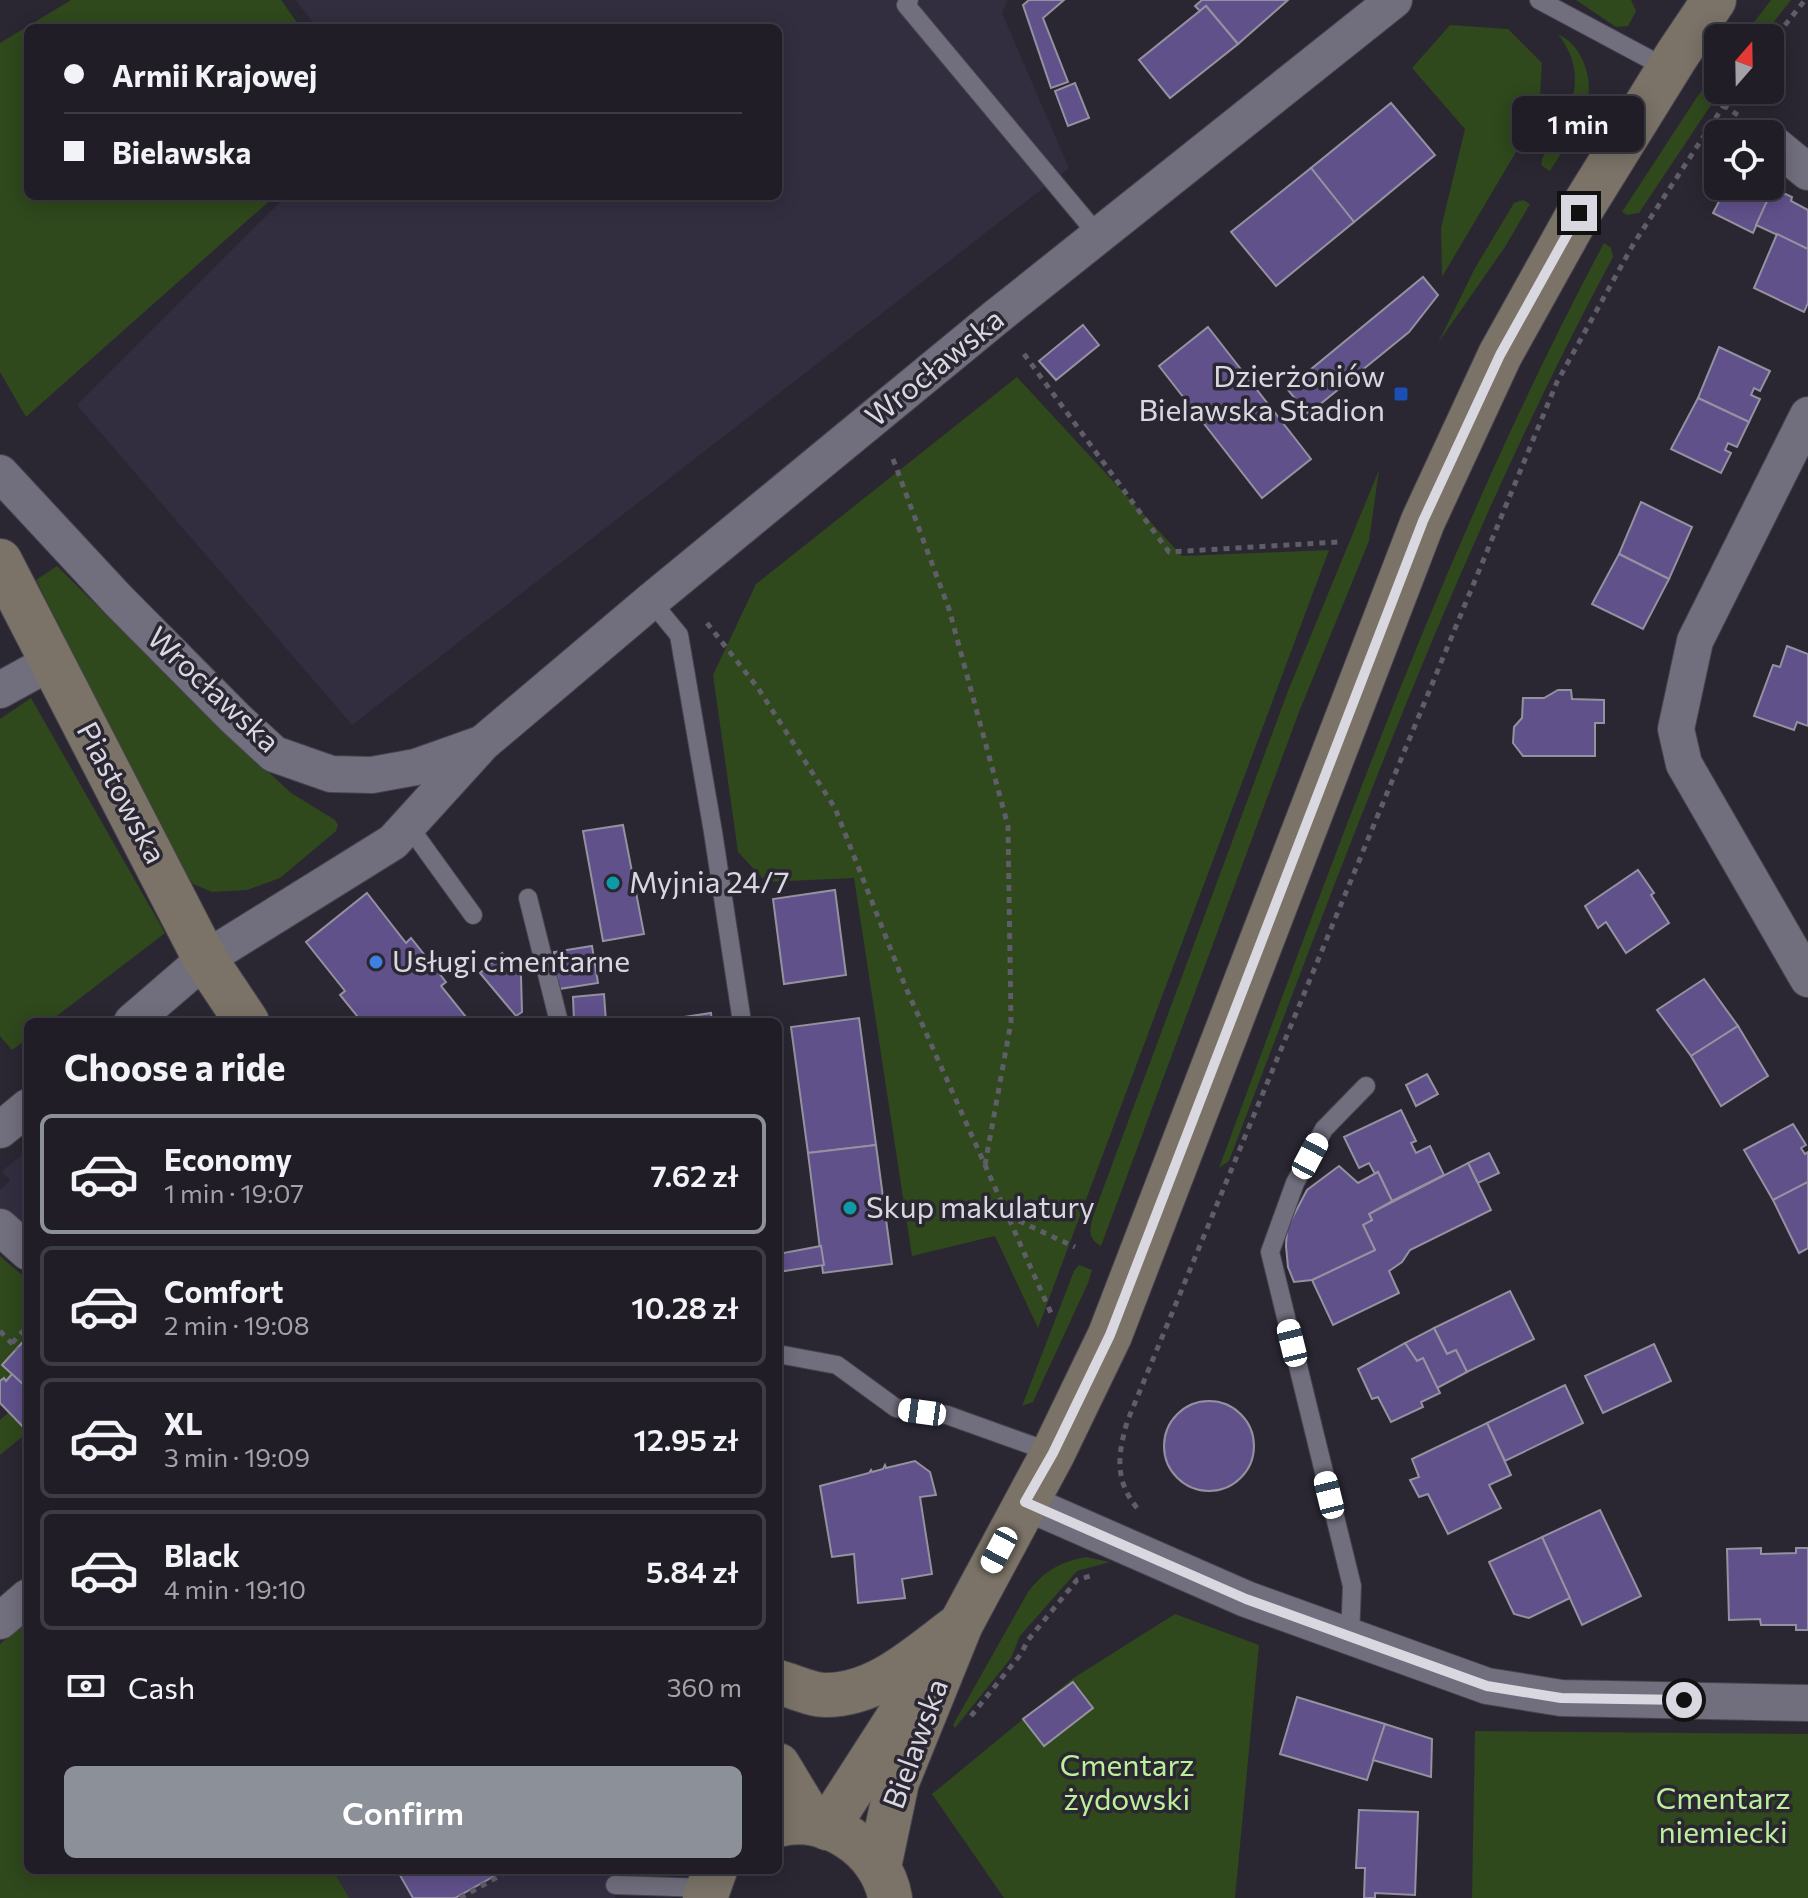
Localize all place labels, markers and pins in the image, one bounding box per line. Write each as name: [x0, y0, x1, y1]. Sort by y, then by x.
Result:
place label: Dzierżoniów Bielawska Stadion: [1138, 356, 1385, 427]
marker: Dzierżoniów Bielawska Stadion: [1392, 385, 1410, 403]
place label: Myjnia 24/7: [629, 862, 790, 899]
marker: Myjnia 24/7: [604, 874, 622, 892]
place label: Usługi cmentarne: [392, 941, 630, 978]
marker: Usługi cmentarne: [367, 953, 385, 971]
place label: Skup makulatury: [866, 1187, 1095, 1224]
marker: Skup makulatury: [841, 1199, 859, 1217]

